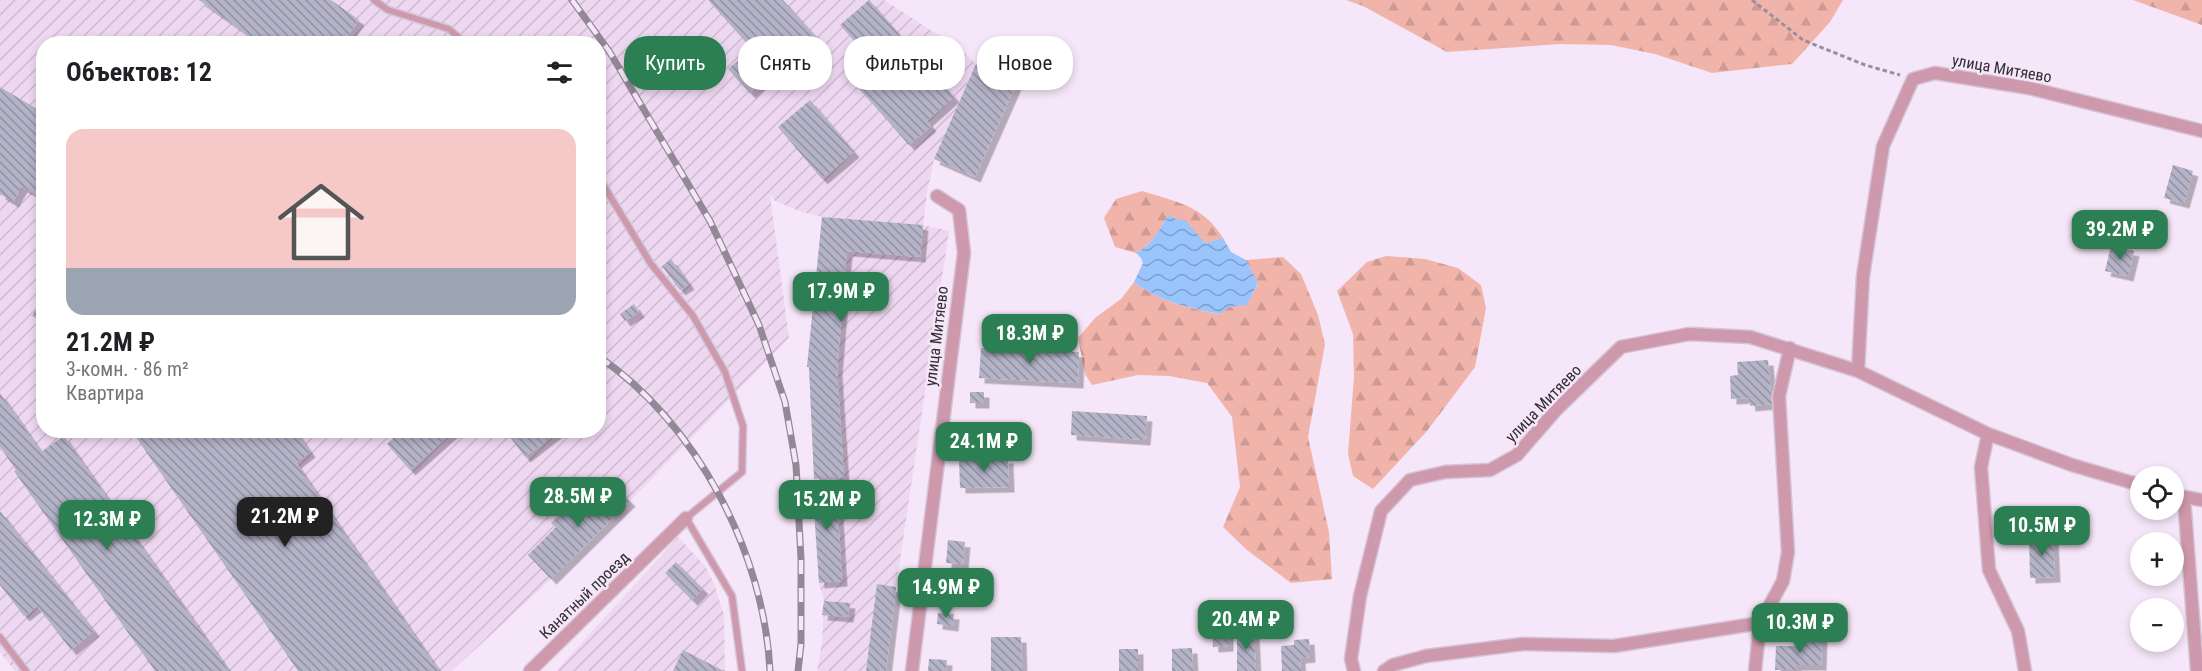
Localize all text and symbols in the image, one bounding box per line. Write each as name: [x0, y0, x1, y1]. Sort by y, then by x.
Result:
chip: Купить: [624, 36, 726, 90]
chip: Снять: [738, 36, 832, 90]
chip: Фильтры: [844, 36, 965, 90]
chip: Новое: [977, 36, 1073, 90]
street label: улица Митяево: [1951, 50, 2053, 87]
icon: filters: [543, 56, 576, 89]
text: Объектов: 12: [66, 57, 212, 87]
icon: home: [267, 168, 375, 276]
pin: 39.2M ₽: [2065, 210, 2175, 261]
text: 39.2M ₽: [2086, 217, 2154, 241]
pin: 17.9M ₽: [786, 272, 896, 323]
text: 17.9M ₽: [807, 279, 875, 303]
street label: улица Митяево: [921, 285, 952, 387]
pin: 18.3M ₽: [975, 314, 1085, 365]
text: 18.3M ₽: [996, 321, 1064, 345]
text: 21.2M ₽: [66, 327, 155, 357]
text: 3-комн. · 86 m²: [66, 357, 189, 381]
street label: улица Митяево: [1502, 361, 1585, 446]
text: Квартира: [66, 381, 144, 405]
pin: 24.1M ₽: [929, 422, 1039, 473]
text: 24.1M ₽: [950, 429, 1018, 453]
map controls: [2130, 466, 2184, 652]
button: locate: [2130, 466, 2184, 520]
pin: 28.5M ₽: [523, 477, 633, 528]
pin: 15.2M ₽: [772, 480, 882, 531]
text: 28.5M ₽: [544, 484, 612, 508]
text: 15.2M ₽: [793, 487, 861, 511]
pin: 21.2M ₽: [230, 497, 340, 548]
pin: 12.3M ₽: [52, 500, 162, 551]
text: 21.2M ₽: [251, 504, 319, 528]
pin: 10.5M ₽: [1987, 506, 2097, 557]
text: 12.3M ₽: [73, 507, 141, 531]
text: 10.5M ₽: [2008, 513, 2076, 537]
button: +: [2130, 532, 2184, 586]
street label: Канатный проезд: [536, 548, 633, 643]
pin: 14.9M ₽: [891, 568, 1001, 619]
text: 14.9M ₽: [912, 575, 980, 599]
button: −: [2130, 598, 2184, 652]
pin: 20.4M ₽: [1191, 600, 1301, 651]
pin: 10.3M ₽: [1745, 603, 1855, 654]
text: 20.4M ₽: [1212, 607, 1280, 631]
text: 10.3M ₽: [1766, 610, 1834, 634]

